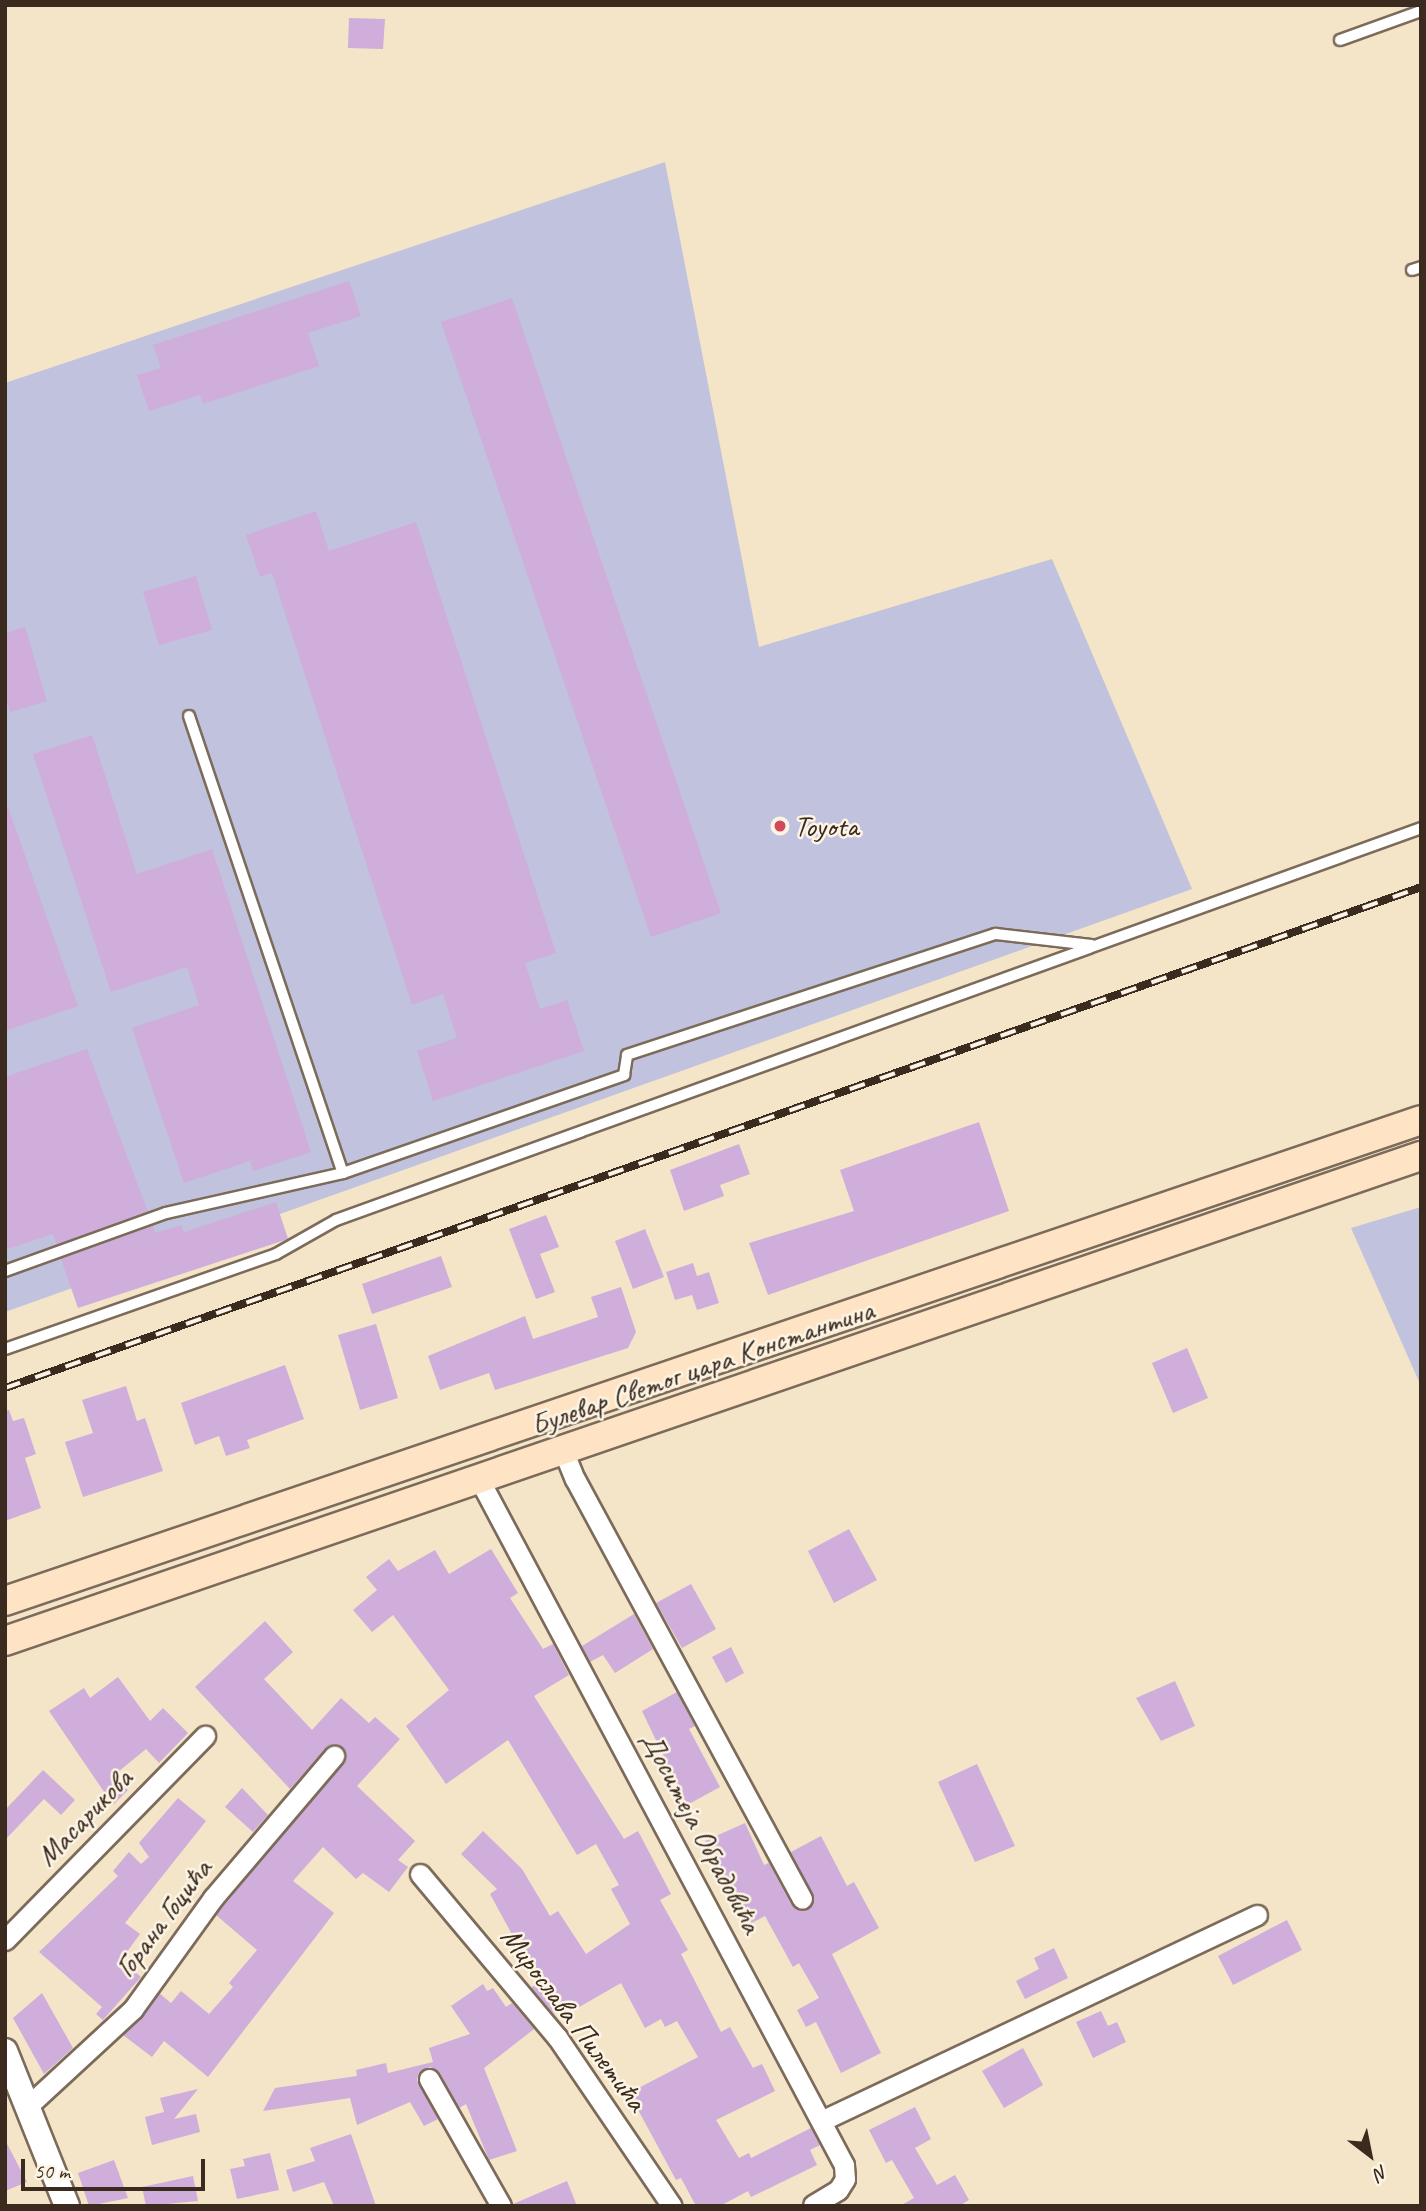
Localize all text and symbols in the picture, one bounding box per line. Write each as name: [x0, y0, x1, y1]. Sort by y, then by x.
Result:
place label: Toyota: [794, 808, 858, 844]
marker: Toyota: [772, 818, 788, 834]
street label: Булевар Светог цара Константина: [526, 1291, 878, 1443]
street label: Доситеја Обрадовића: [633, 1724, 771, 1940]
street label: Масарикова: [29, 1761, 139, 1873]
street label: Горана Гоцића: [107, 1852, 219, 1984]
street label: Мирослава Пилетића: [493, 1920, 655, 2118]
north arrow: [1335, 2120, 1405, 2190]
scale bar: [24, 2144, 208, 2188]
text: 50 m: [34, 2158, 70, 2184]
text: N: [1370, 2160, 1392, 2186]

